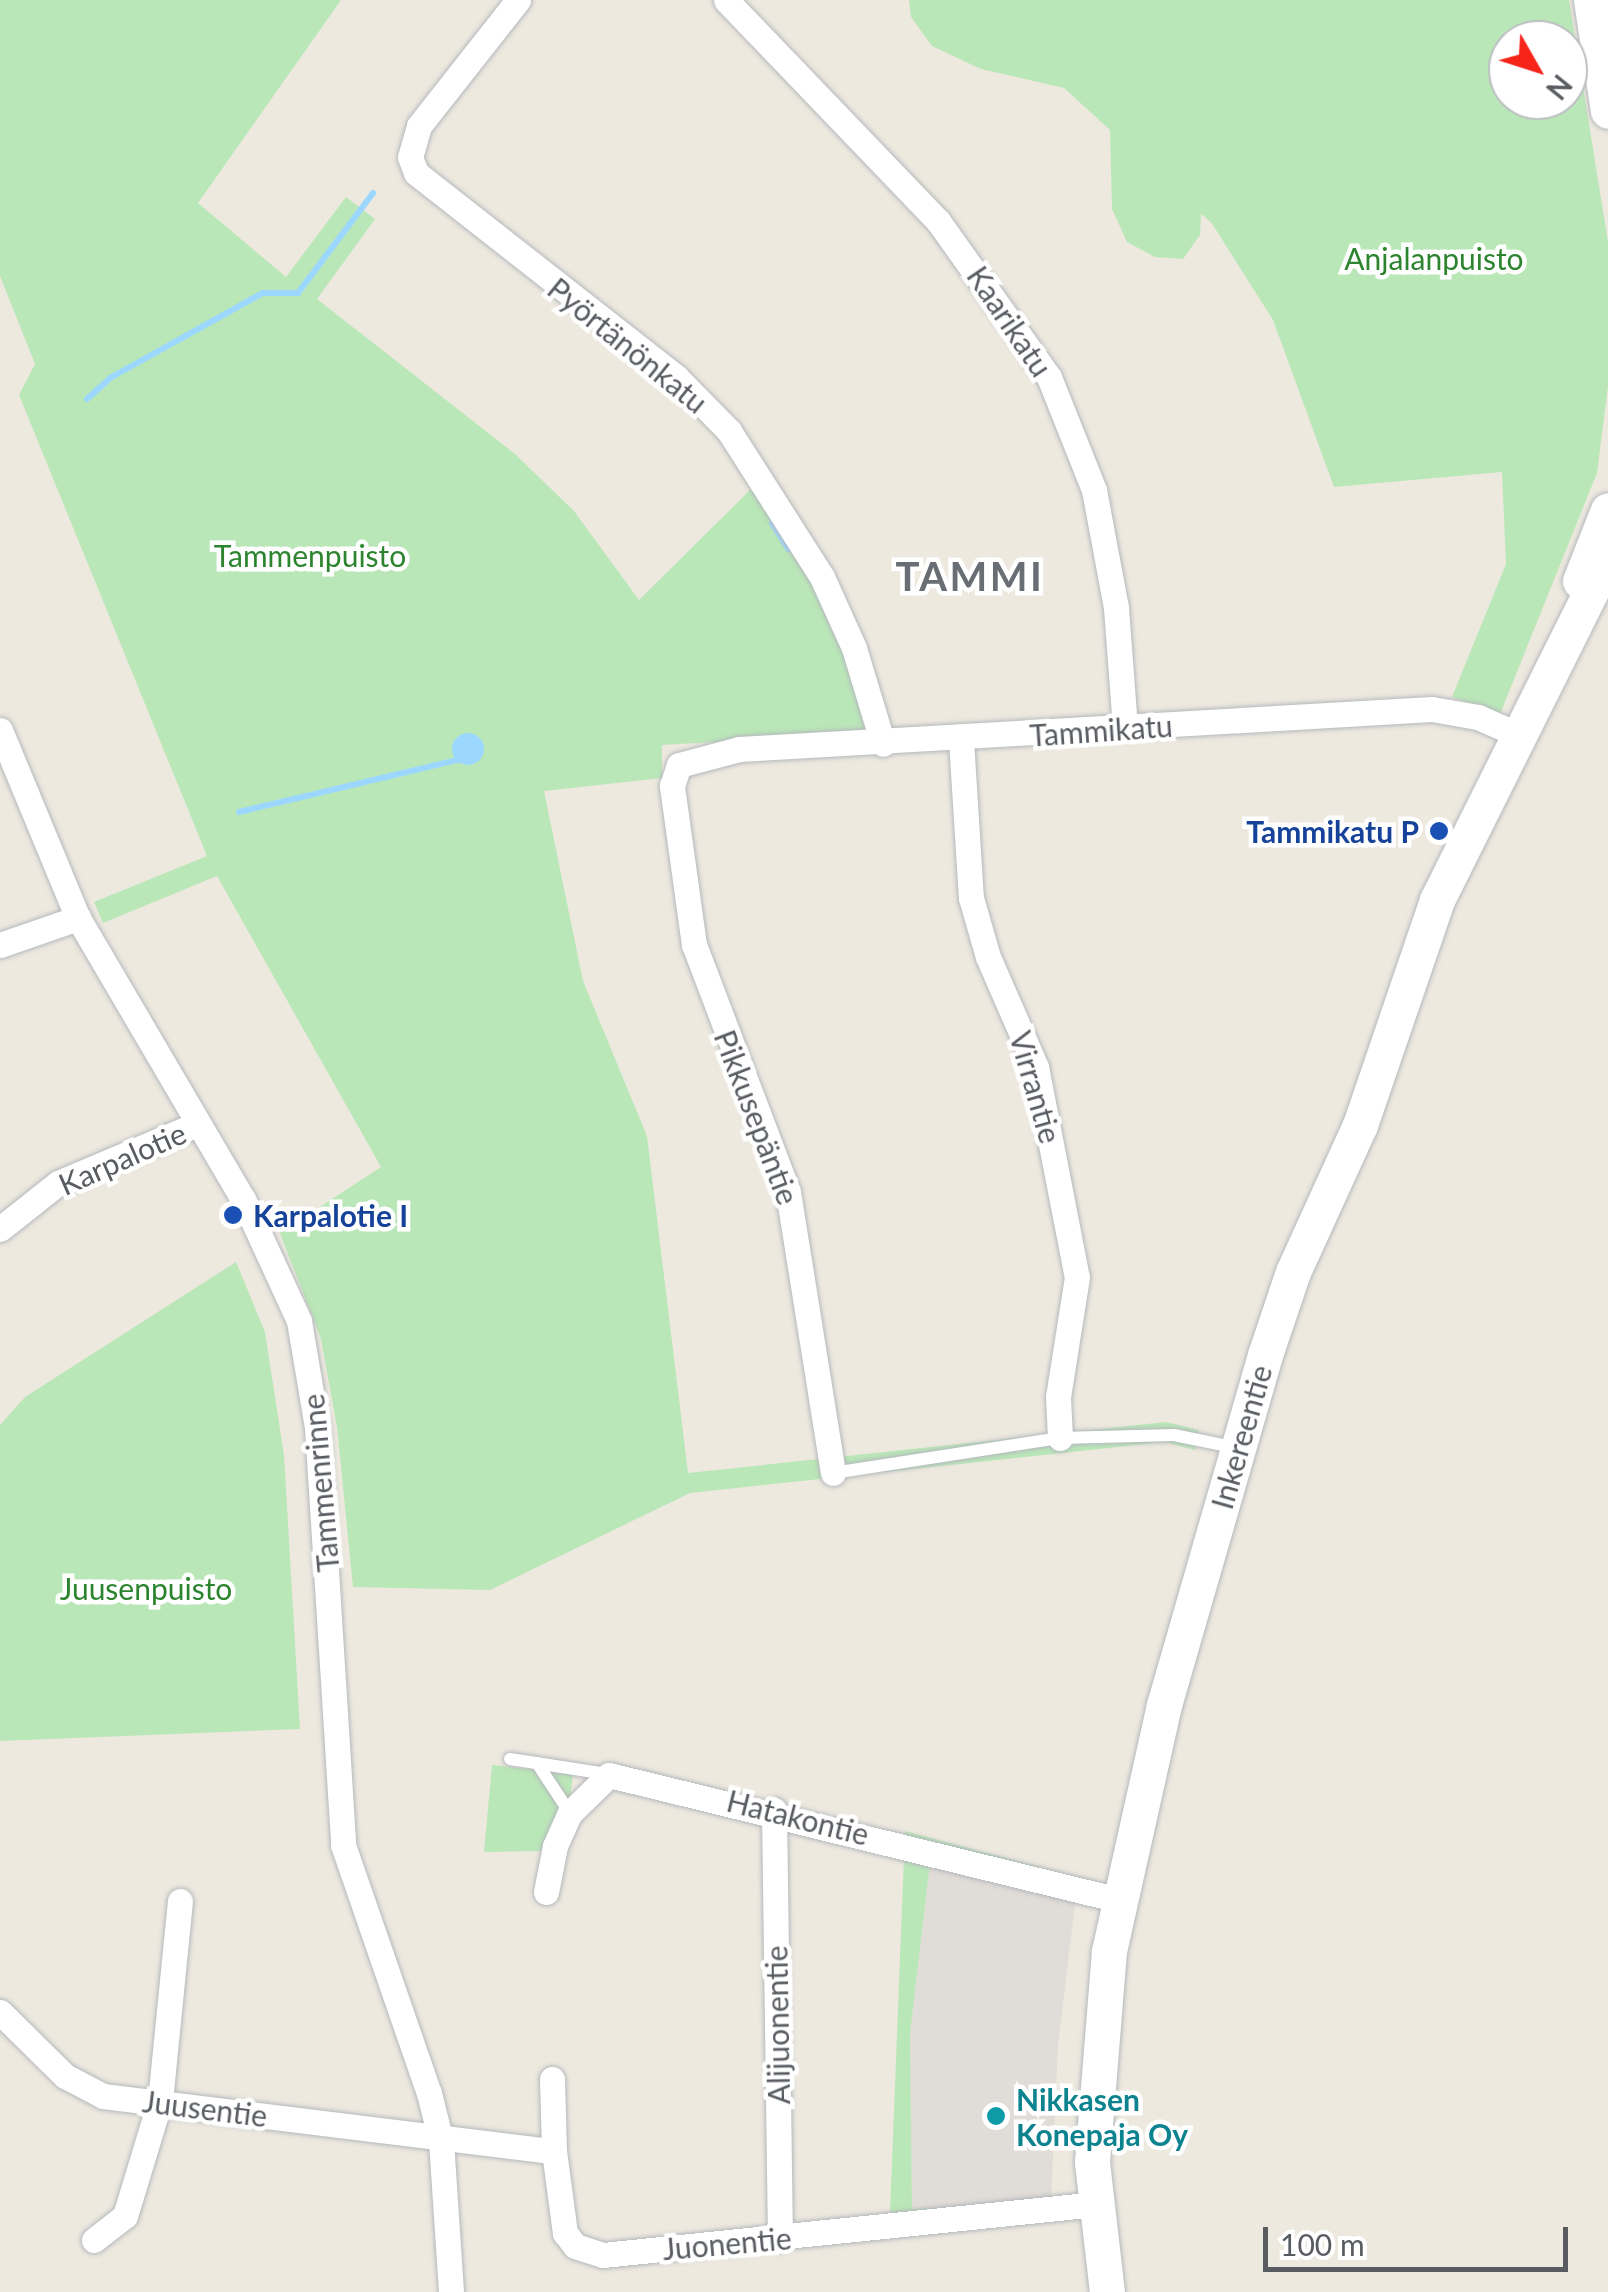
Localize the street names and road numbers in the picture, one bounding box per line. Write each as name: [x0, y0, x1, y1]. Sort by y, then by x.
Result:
street label: Kaarikatu: [960, 259, 1060, 383]
street label: Pyörtänönkatu: [541, 270, 715, 420]
street label: Tammikatu: [1028, 707, 1174, 753]
street label: Pikkusepäntie: [707, 1025, 807, 1209]
street label: Virrantie: [1003, 1027, 1069, 1147]
street label: Karpalotie: [53, 1114, 191, 1202]
street label: Inkereentie: [1203, 1361, 1279, 1513]
street label: Tammenrinne: [294, 1392, 346, 1574]
street label: Hatakontie: [723, 1782, 873, 1852]
street label: Alijuonentie: [758, 1945, 796, 2105]
street label: Juusentie: [141, 2082, 269, 2134]
street label: Juonentie: [661, 2219, 793, 2267]

